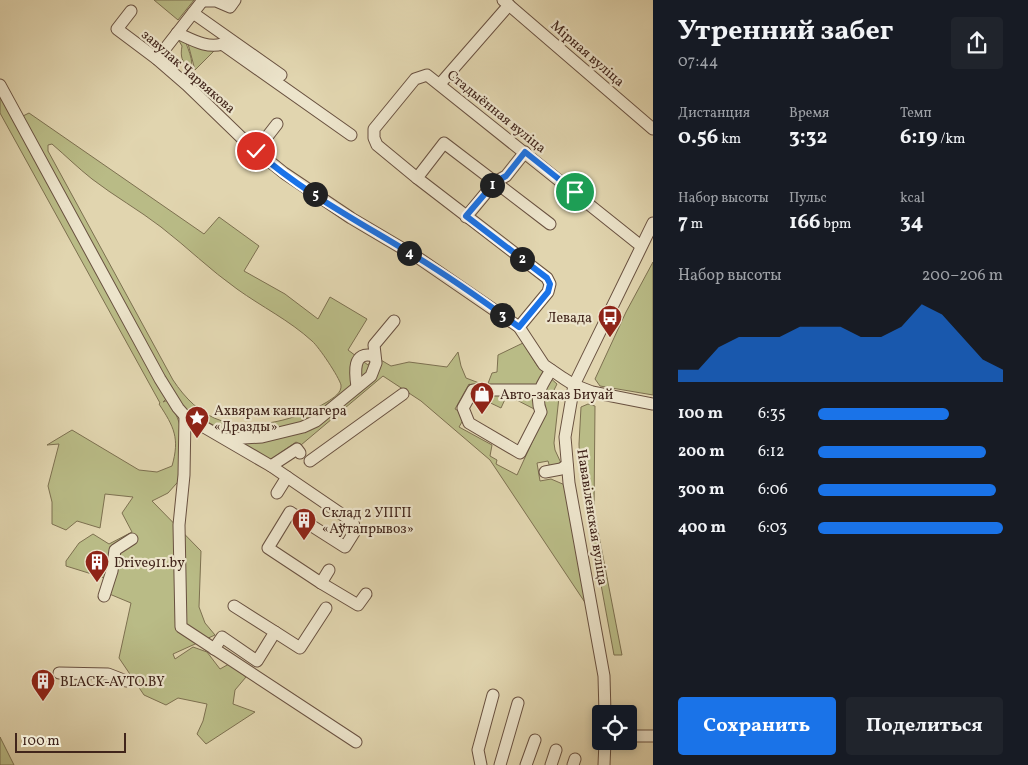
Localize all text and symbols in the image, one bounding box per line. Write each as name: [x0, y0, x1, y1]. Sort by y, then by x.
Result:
text: Утренний забег: [678, 12, 893, 51]
street label: Мірная вуліца: [546, 17, 628, 92]
button: share: [951, 17, 1003, 69]
street label: завулак Чарвякова: [137, 26, 239, 118]
text: 07:44: [678, 51, 718, 73]
street label: Стадыённая вуліца: [443, 66, 550, 158]
text: Дистанция: [678, 104, 750, 123]
text: Время: [789, 104, 829, 123]
text: Темп: [900, 104, 932, 123]
text: 0.56: [678, 123, 718, 152]
text: 3:32: [789, 123, 827, 152]
text: 6:19: [900, 123, 938, 152]
pin: [235, 130, 277, 172]
text: km: [718, 130, 741, 149]
text: /km: [938, 130, 965, 149]
icon: check: [242, 137, 270, 165]
pin: [554, 171, 596, 213]
pin: 1: [480, 172, 504, 198]
text: 1: [490, 176, 495, 195]
icon: arrive: [561, 178, 589, 206]
pin: 5: [302, 182, 328, 206]
text: 5: [312, 185, 319, 204]
text: Набор высоты: [678, 189, 769, 208]
text: Пульс: [789, 189, 827, 208]
text: kcal: [900, 189, 925, 208]
text: 7: [678, 208, 688, 237]
text: 166: [789, 208, 821, 237]
text: 34: [900, 208, 923, 237]
text: m: [688, 215, 703, 234]
text: bpm: [821, 215, 851, 234]
pin: 4: [396, 240, 422, 266]
text: 4: [405, 244, 414, 263]
pin: 2: [510, 246, 534, 272]
text: 2: [519, 250, 526, 269]
text: Набор высоты: [678, 265, 782, 287]
text: 200–206 m: [922, 265, 1003, 287]
pin: 3: [490, 302, 514, 328]
bus stop icon: Левада: [597, 304, 623, 338]
text: 3: [499, 306, 506, 325]
place label: Левада: [547, 309, 592, 328]
shop icon: Авто-заказ Биуай: [469, 381, 495, 415]
place label: Авто-заказ Биуай: [500, 386, 614, 405]
place label: Ахвярам канцлагера «Дразды»: [214, 402, 347, 437]
text: 100 m: [678, 403, 723, 425]
text: 6:35: [758, 403, 786, 425]
place icon: Ахвярам канцлагера «Дразды»: [184, 405, 210, 439]
text: 200 m: [678, 441, 725, 463]
text: 6:12: [758, 441, 785, 463]
street label: Нававіленская вуліца: [571, 448, 612, 587]
text: 300 m: [678, 479, 724, 501]
text: 6:06: [758, 479, 788, 501]
place label: Склад 2 УПГП «Аўтапрывоз»: [322, 504, 414, 539]
building icon: Склад 2 УПГП «Аўтапрывоз»: [291, 507, 317, 541]
text: 400 m: [678, 517, 726, 539]
text: 6:03: [758, 517, 787, 539]
building icon: Drive911.by: [84, 549, 110, 583]
place label: Drive911.by: [114, 554, 185, 573]
building icon: BLACK-AVTO.BY: [30, 668, 56, 702]
place label: BLACK-AVTO.BY: [60, 673, 165, 692]
button: Сохранить: [678, 697, 836, 755]
button: Поделиться: [846, 697, 1003, 755]
map controls: [592, 705, 637, 750]
button: locate: [592, 705, 637, 750]
scale bar: [15, 730, 126, 753]
text: 100 m: [22, 732, 60, 751]

